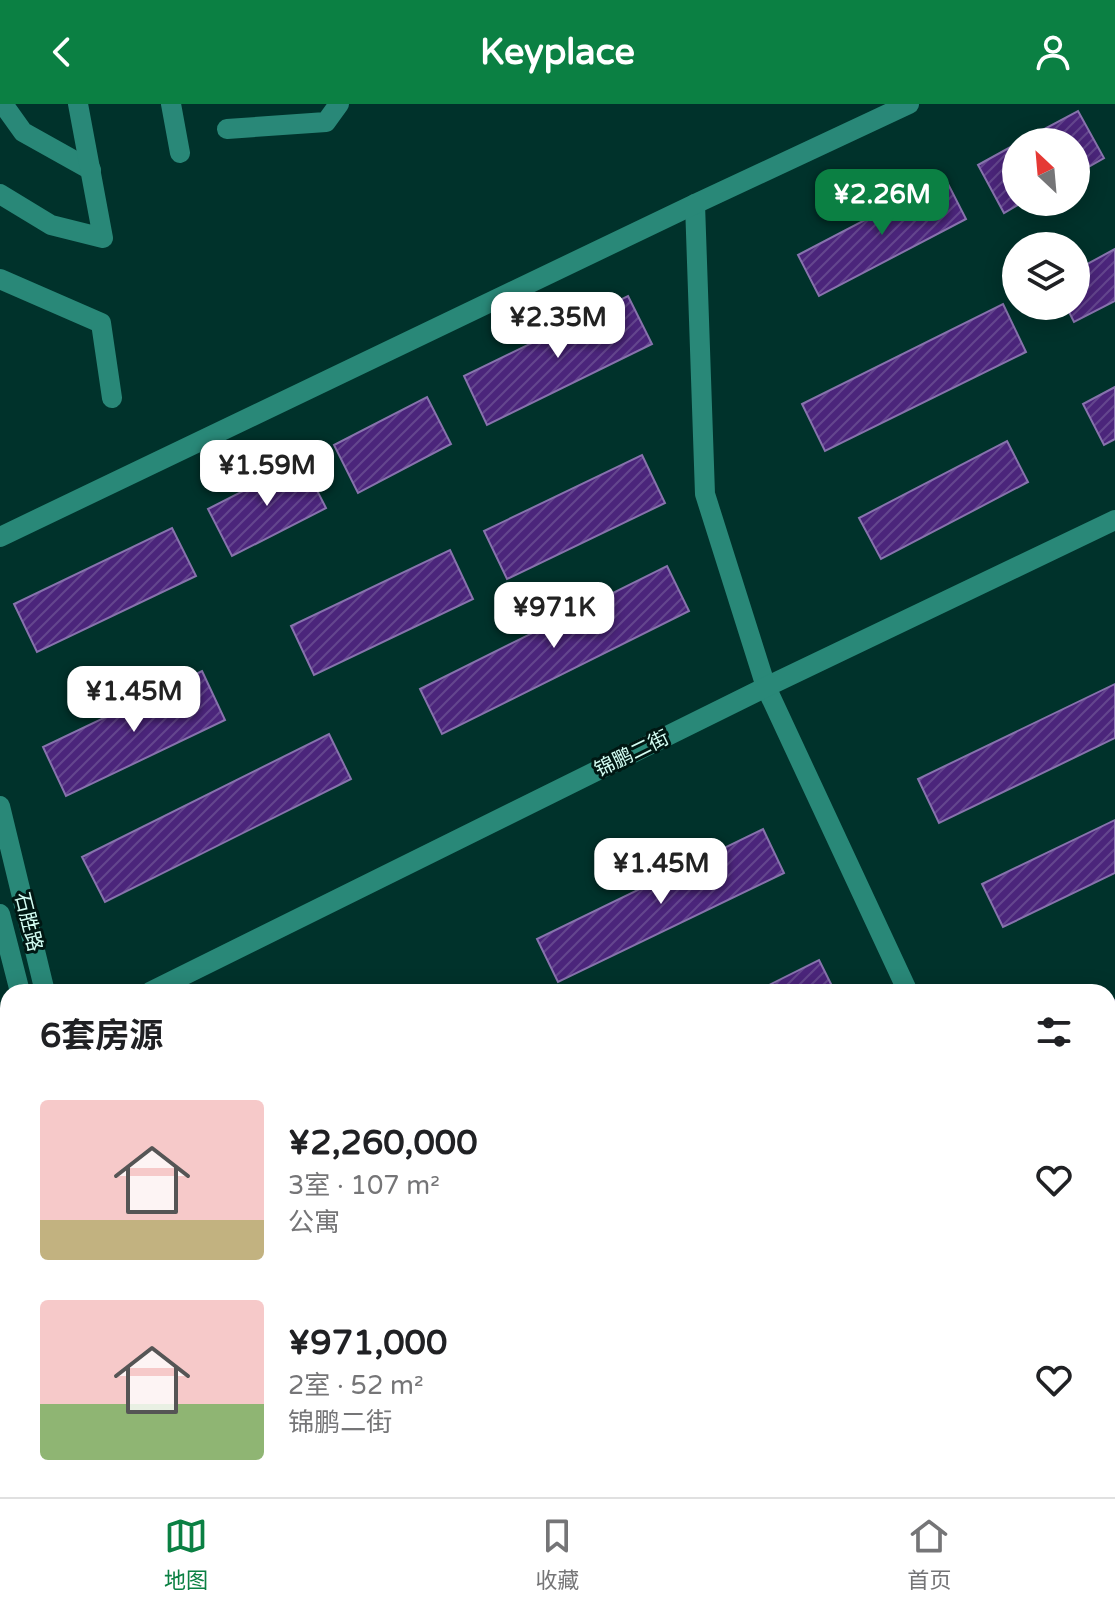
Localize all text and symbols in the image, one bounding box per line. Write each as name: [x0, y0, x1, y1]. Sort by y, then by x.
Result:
icon: back: [40, 30, 84, 74]
icon: person: [1031, 30, 1075, 74]
text: Keyplace: [480, 31, 635, 74]
north arrow: [1002, 128, 1090, 216]
map controls: [1002, 128, 1090, 320]
pin: ¥2.26M: [817, 169, 947, 237]
text: ¥2.26M: [833, 179, 931, 210]
button: layers: [1002, 232, 1090, 320]
pin: ¥2.35M: [493, 292, 623, 360]
text: ¥2.35M: [509, 302, 607, 333]
pin: ¥1.59M: [202, 440, 332, 508]
text: ¥1.59M: [218, 450, 316, 481]
pin: ¥971K: [498, 582, 610, 650]
text: ¥971K: [512, 592, 596, 623]
pin: ¥1.45M: [69, 666, 199, 734]
text: ¥1.45M: [85, 676, 183, 707]
street label: 锦鹏二街: [591, 726, 673, 782]
pin: ¥1.45M: [596, 838, 726, 906]
text: ¥1.45M: [612, 848, 710, 879]
street label: 石胜路: [9, 890, 47, 954]
icon: filters: [1032, 1010, 1076, 1054]
text: 6套房源: [40, 1016, 163, 1057]
text: ¥2,260,000: [288, 1123, 478, 1164]
icon: home: [104, 1132, 200, 1228]
icon: heart: [1032, 1158, 1076, 1202]
text: 3室 · 107 m²: [288, 1170, 440, 1201]
text: 公寓: [288, 1207, 340, 1238]
text: ¥971,000: [288, 1323, 447, 1364]
icon: home: [104, 1332, 200, 1428]
icon: heart: [1032, 1358, 1076, 1402]
text: 2室 · 52 m²: [288, 1370, 424, 1401]
text: 锦鹏二街: [288, 1407, 392, 1438]
tab: 地图: [164, 1514, 208, 1594]
tab: 收藏: [535, 1514, 579, 1594]
tab: 首页: [907, 1514, 951, 1594]

